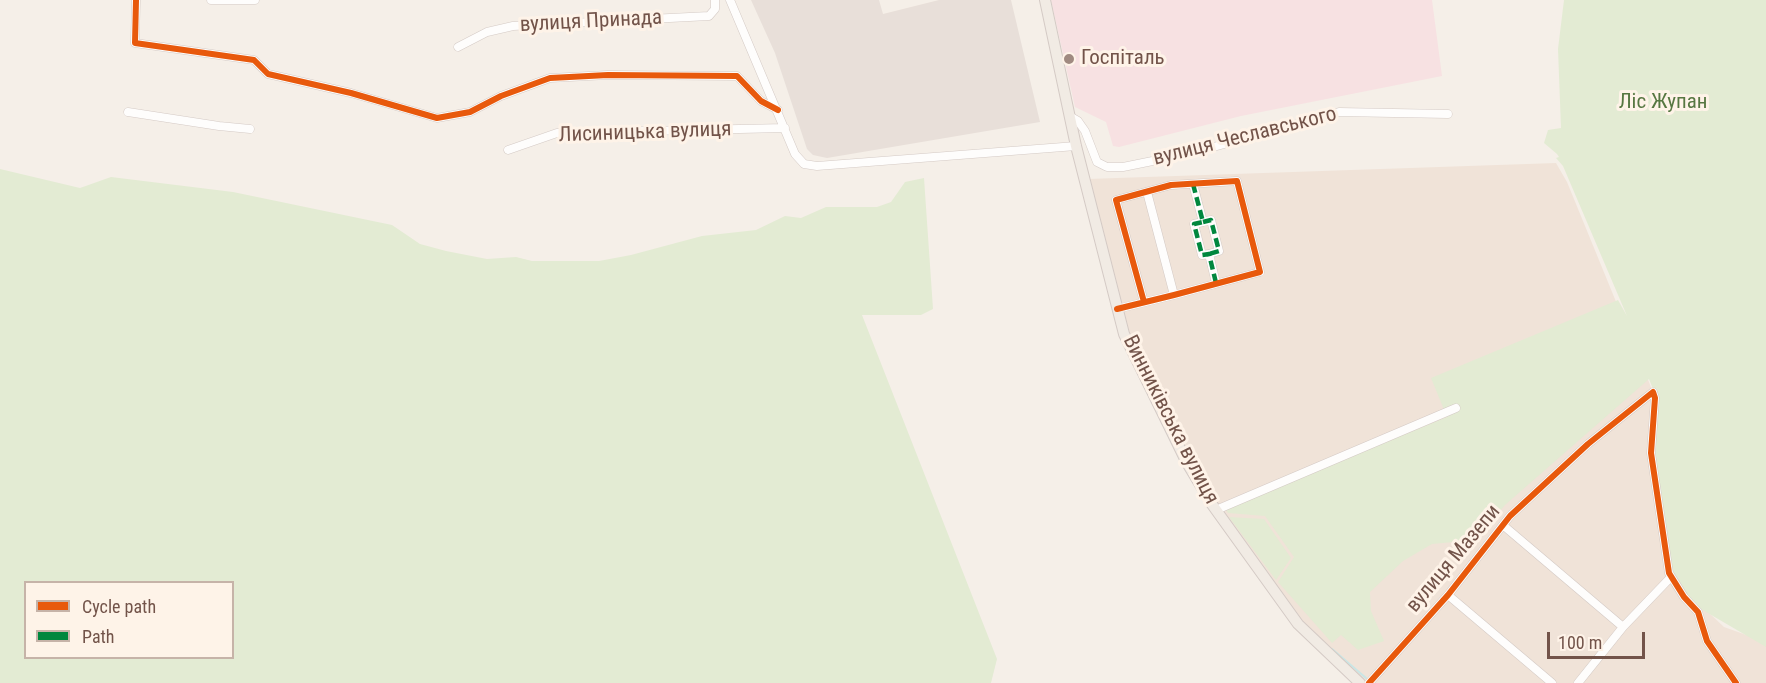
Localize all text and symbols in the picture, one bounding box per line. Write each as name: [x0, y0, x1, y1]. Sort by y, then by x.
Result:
street label: вулиця Принада: [519, 6, 663, 38]
place label: Госпіталь: [1081, 46, 1165, 72]
marker: Госпіталь: [1062, 52, 1076, 66]
park label: Ліс Жупан: [1619, 90, 1707, 116]
street label: вулиця Чеславського: [1151, 102, 1339, 172]
street label: Лисиницька вулиця: [558, 117, 732, 149]
street label: Винниківська вулиця: [1117, 331, 1223, 509]
street label: вулиця Мазепи: [1402, 500, 1506, 618]
legend: [24, 581, 234, 659]
text: Cycle path: [82, 596, 156, 617]
scale bar: [1550, 620, 1648, 658]
text: Path: [82, 626, 115, 647]
text: 100 m: [1558, 632, 1602, 653]

